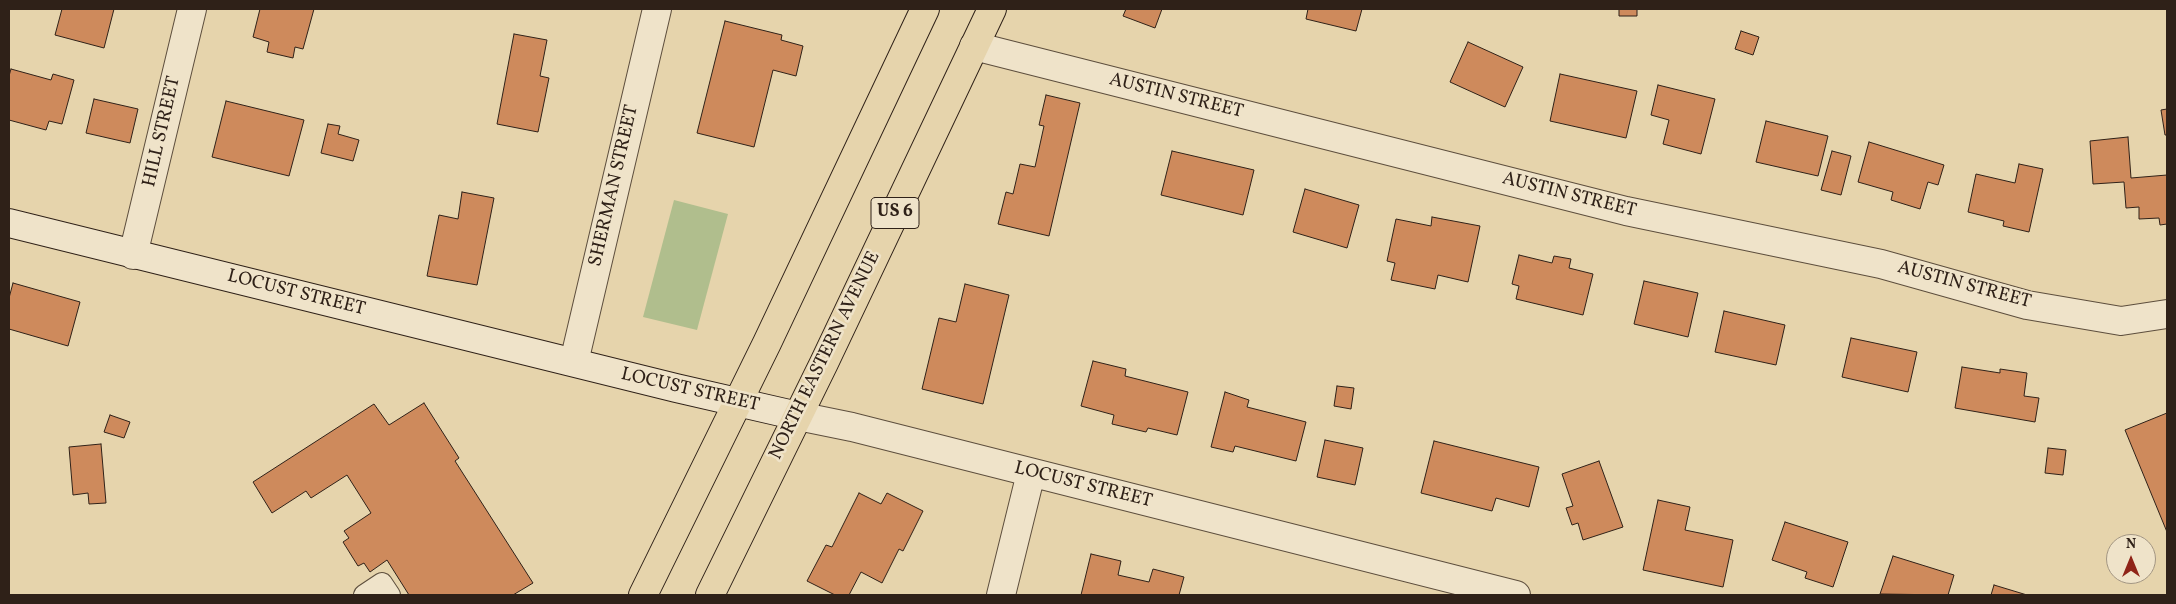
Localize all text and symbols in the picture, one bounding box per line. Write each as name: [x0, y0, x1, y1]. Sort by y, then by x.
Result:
street label: AUSTIN STREET: [1107, 69, 1245, 125]
street label: HILL STREET: [139, 74, 187, 190]
street label: SHERMAN STREET: [585, 103, 645, 269]
street label: AUSTIN STREET: [1500, 168, 1638, 224]
road number: US 6: [871, 198, 919, 228]
street label: NORTH EASTERN AVENUE: [766, 248, 886, 464]
street label: AUSTIN STREET: [1895, 257, 2033, 315]
street label: LOCUST STREET: [225, 266, 367, 322]
street label: LOCUST STREET: [619, 364, 761, 418]
street label: LOCUST STREET: [1012, 458, 1154, 514]
north arrow: [2106, 534, 2156, 584]
text: N: [2126, 535, 2136, 554]

